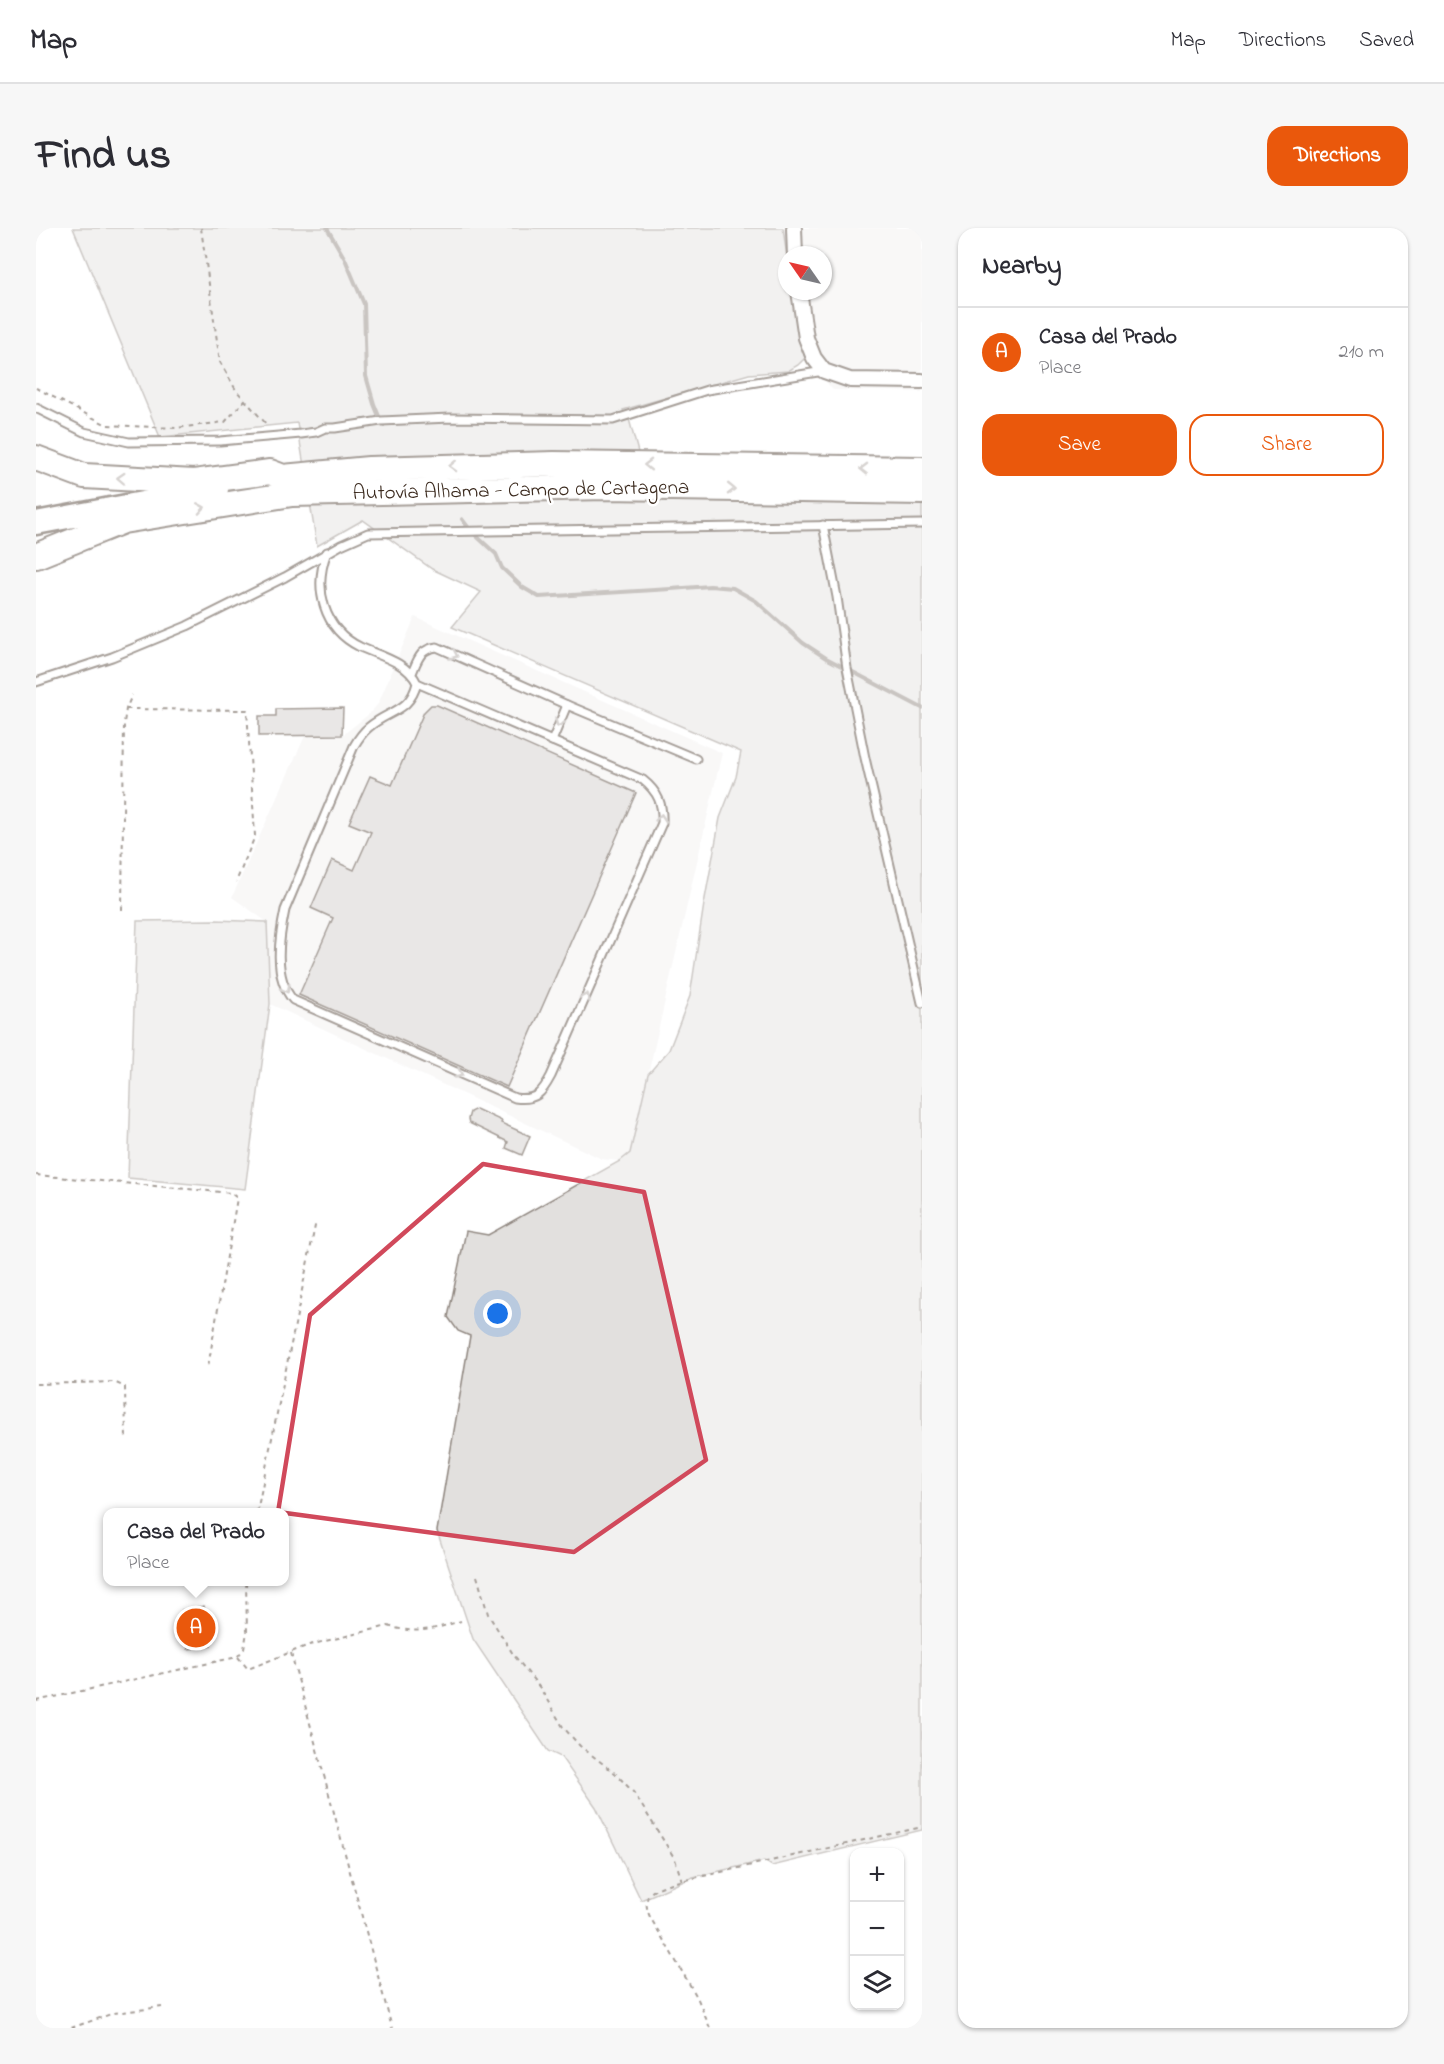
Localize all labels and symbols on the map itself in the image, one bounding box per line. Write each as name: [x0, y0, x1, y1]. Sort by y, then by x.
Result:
north arrow: [778, 246, 832, 300]
one-way arrow: [643, 459, 652, 471]
one-way arrow: [448, 460, 457, 473]
one-way arrow: [859, 462, 868, 475]
one-way arrow: [117, 472, 126, 485]
street label: Autovía Alhama - Campo de Cartagena: [352, 473, 690, 511]
one-way arrow: [727, 483, 736, 495]
one-way arrow: [197, 503, 206, 515]
one-way arrow: [448, 648, 459, 660]
one-way arrow: [554, 717, 566, 728]
one-way arrow: [654, 813, 667, 823]
one-way arrow: [279, 983, 291, 994]
one-way arrow: [579, 993, 591, 1004]
one-way arrow: [453, 1066, 464, 1078]
your location: [483, 1299, 512, 1328]
pin: A: [176, 1606, 216, 1650]

